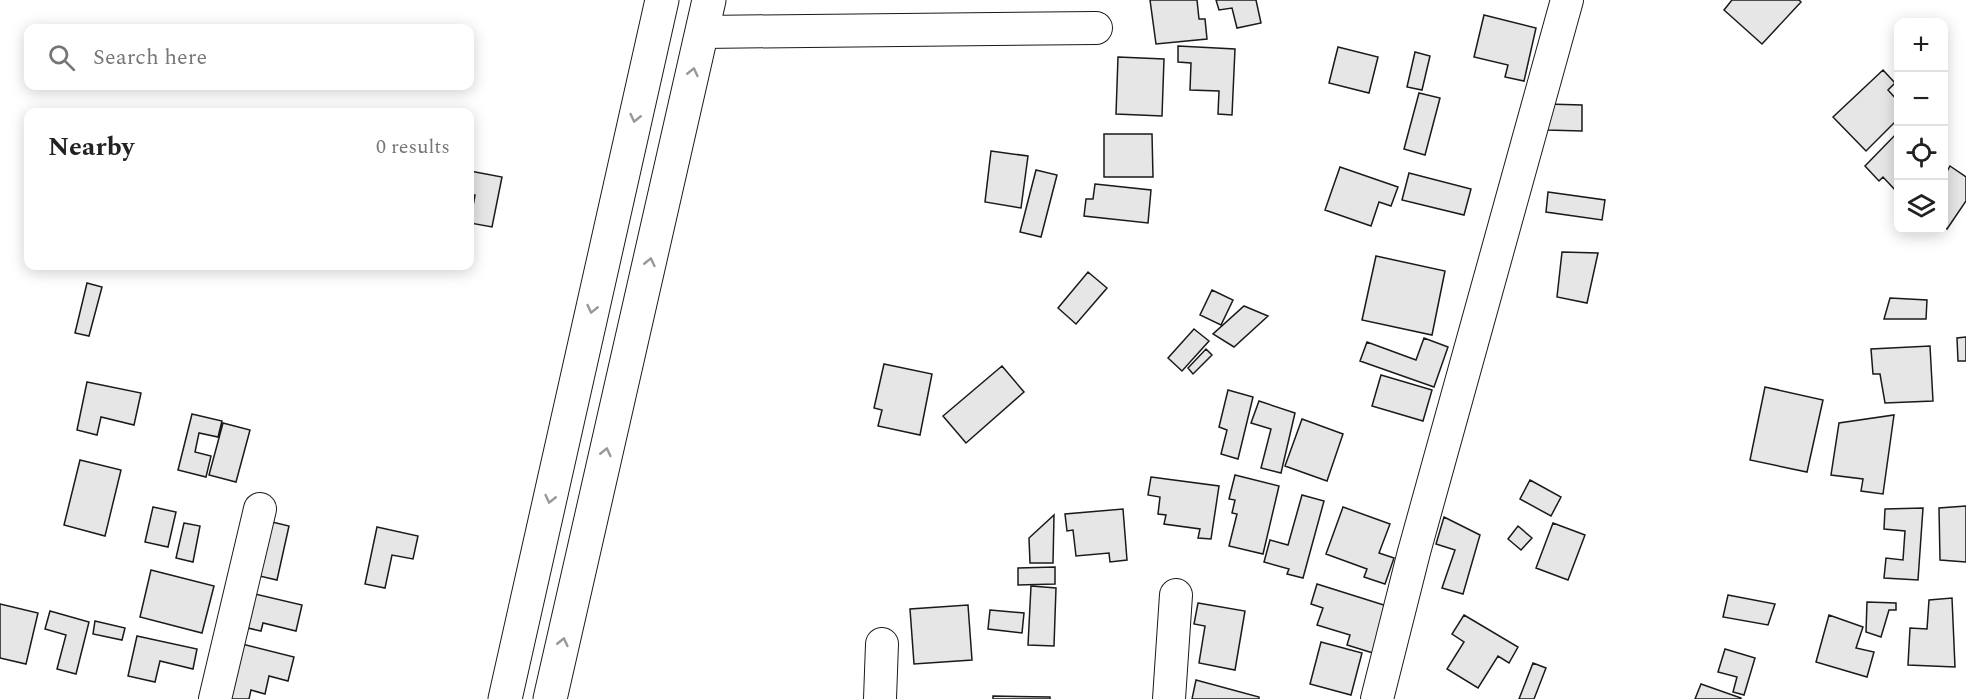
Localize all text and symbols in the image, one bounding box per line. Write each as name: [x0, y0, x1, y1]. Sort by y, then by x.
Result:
map controls: [1894, 18, 1948, 234]
button: +: [1894, 18, 1948, 72]
search box: [24, 24, 474, 90]
icon: search: [45, 41, 78, 74]
text: Search here: [93, 41, 207, 74]
one-way arrow: [686, 67, 699, 77]
button: −: [1894, 72, 1948, 126]
one-way arrow: [629, 113, 642, 123]
button: locate: [1894, 126, 1948, 180]
text: Nearby: [48, 127, 134, 167]
text: 0 results: [376, 132, 450, 162]
button: layers: [1894, 180, 1948, 234]
one-way arrow: [642, 257, 655, 267]
one-way arrow: [586, 304, 599, 314]
one-way arrow: [599, 447, 612, 457]
one-way arrow: [544, 494, 557, 504]
one-way arrow: [555, 637, 568, 647]

